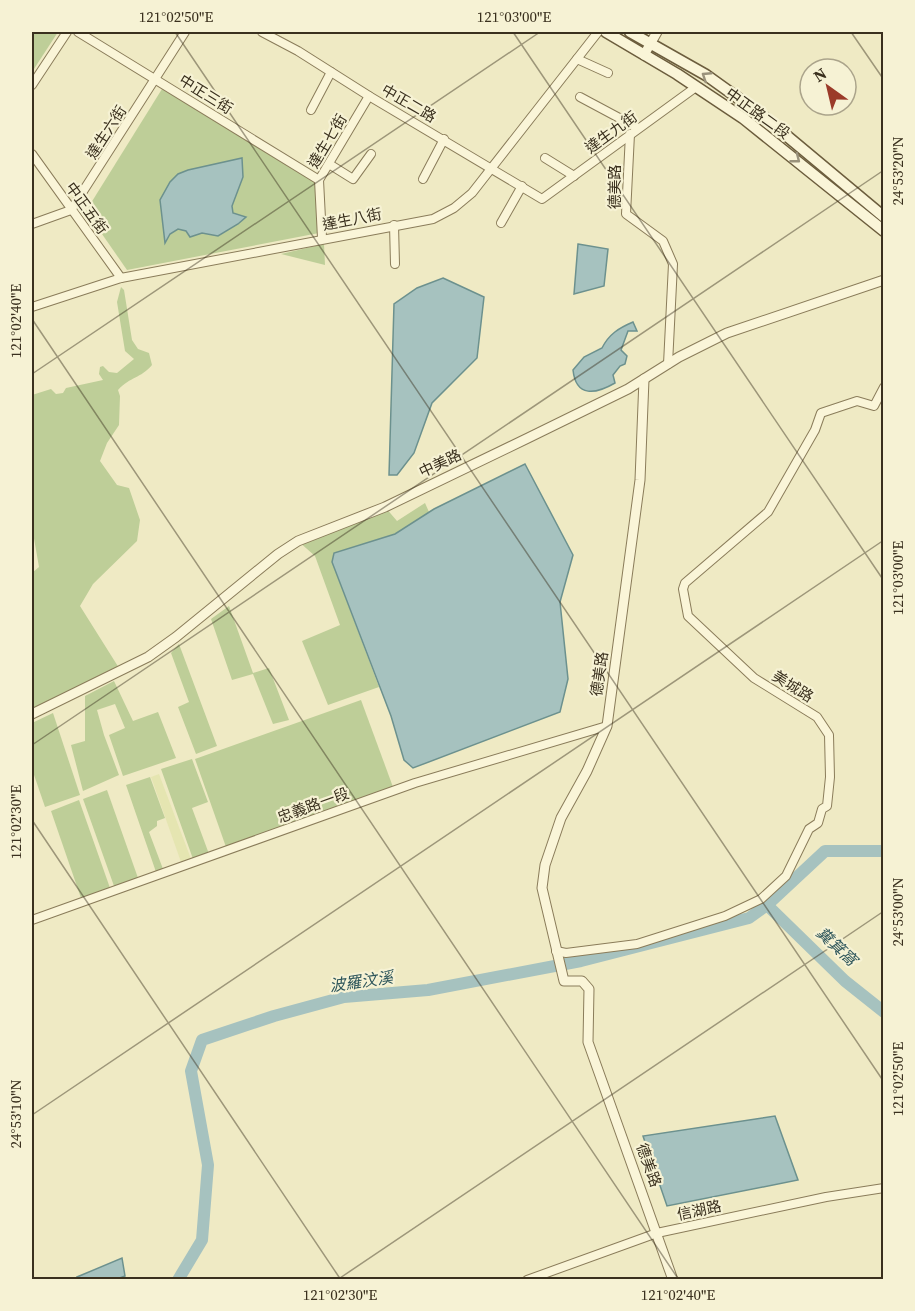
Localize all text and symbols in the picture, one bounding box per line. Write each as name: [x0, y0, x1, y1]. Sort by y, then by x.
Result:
text: 121°02'50"E: [139, 6, 213, 27]
text: 121°03'00"E: [477, 6, 551, 27]
north arrow: [798, 57, 858, 117]
text: N: [809, 62, 831, 87]
street label: 中正三街: [175, 69, 237, 119]
one-way arrow: [702, 72, 713, 83]
street label: 中正二路: [378, 79, 440, 127]
street label: 中正路二段: [721, 82, 795, 144]
street label: 達生六街: [81, 101, 131, 163]
street label: 達生九街: [581, 106, 641, 158]
street label: 達生七街: [303, 110, 351, 172]
text: 24°53'20"N: [887, 136, 908, 206]
one-way arrow: [789, 152, 800, 163]
street label: 德美路: [604, 164, 625, 210]
street label: 中正五街: [61, 178, 113, 238]
street label: 達生八街: [321, 203, 383, 235]
text: 121°02'40"E: [5, 284, 26, 358]
street label: 中美路: [415, 444, 465, 482]
text: 121°03'00"E: [887, 541, 908, 615]
street label: 德美路: [585, 650, 613, 698]
street label: 美城路: [768, 665, 818, 707]
street label: 忠義路一段: [274, 782, 352, 828]
text: 121°02'30"E: [5, 785, 26, 859]
text: 24°53'00"N: [887, 877, 908, 947]
water label: 糞箕窩: [812, 922, 864, 972]
water label: 波羅汶溪: [328, 965, 396, 996]
text: 121°02'50"E: [887, 1042, 908, 1116]
text: 24°53'10"N: [5, 1079, 26, 1149]
street label: 德美路: [631, 1140, 667, 1190]
street label: 信湖路: [675, 1195, 723, 1225]
text: 121°02'30"E: [303, 1284, 377, 1305]
text: 121°02'40"E: [641, 1284, 715, 1305]

